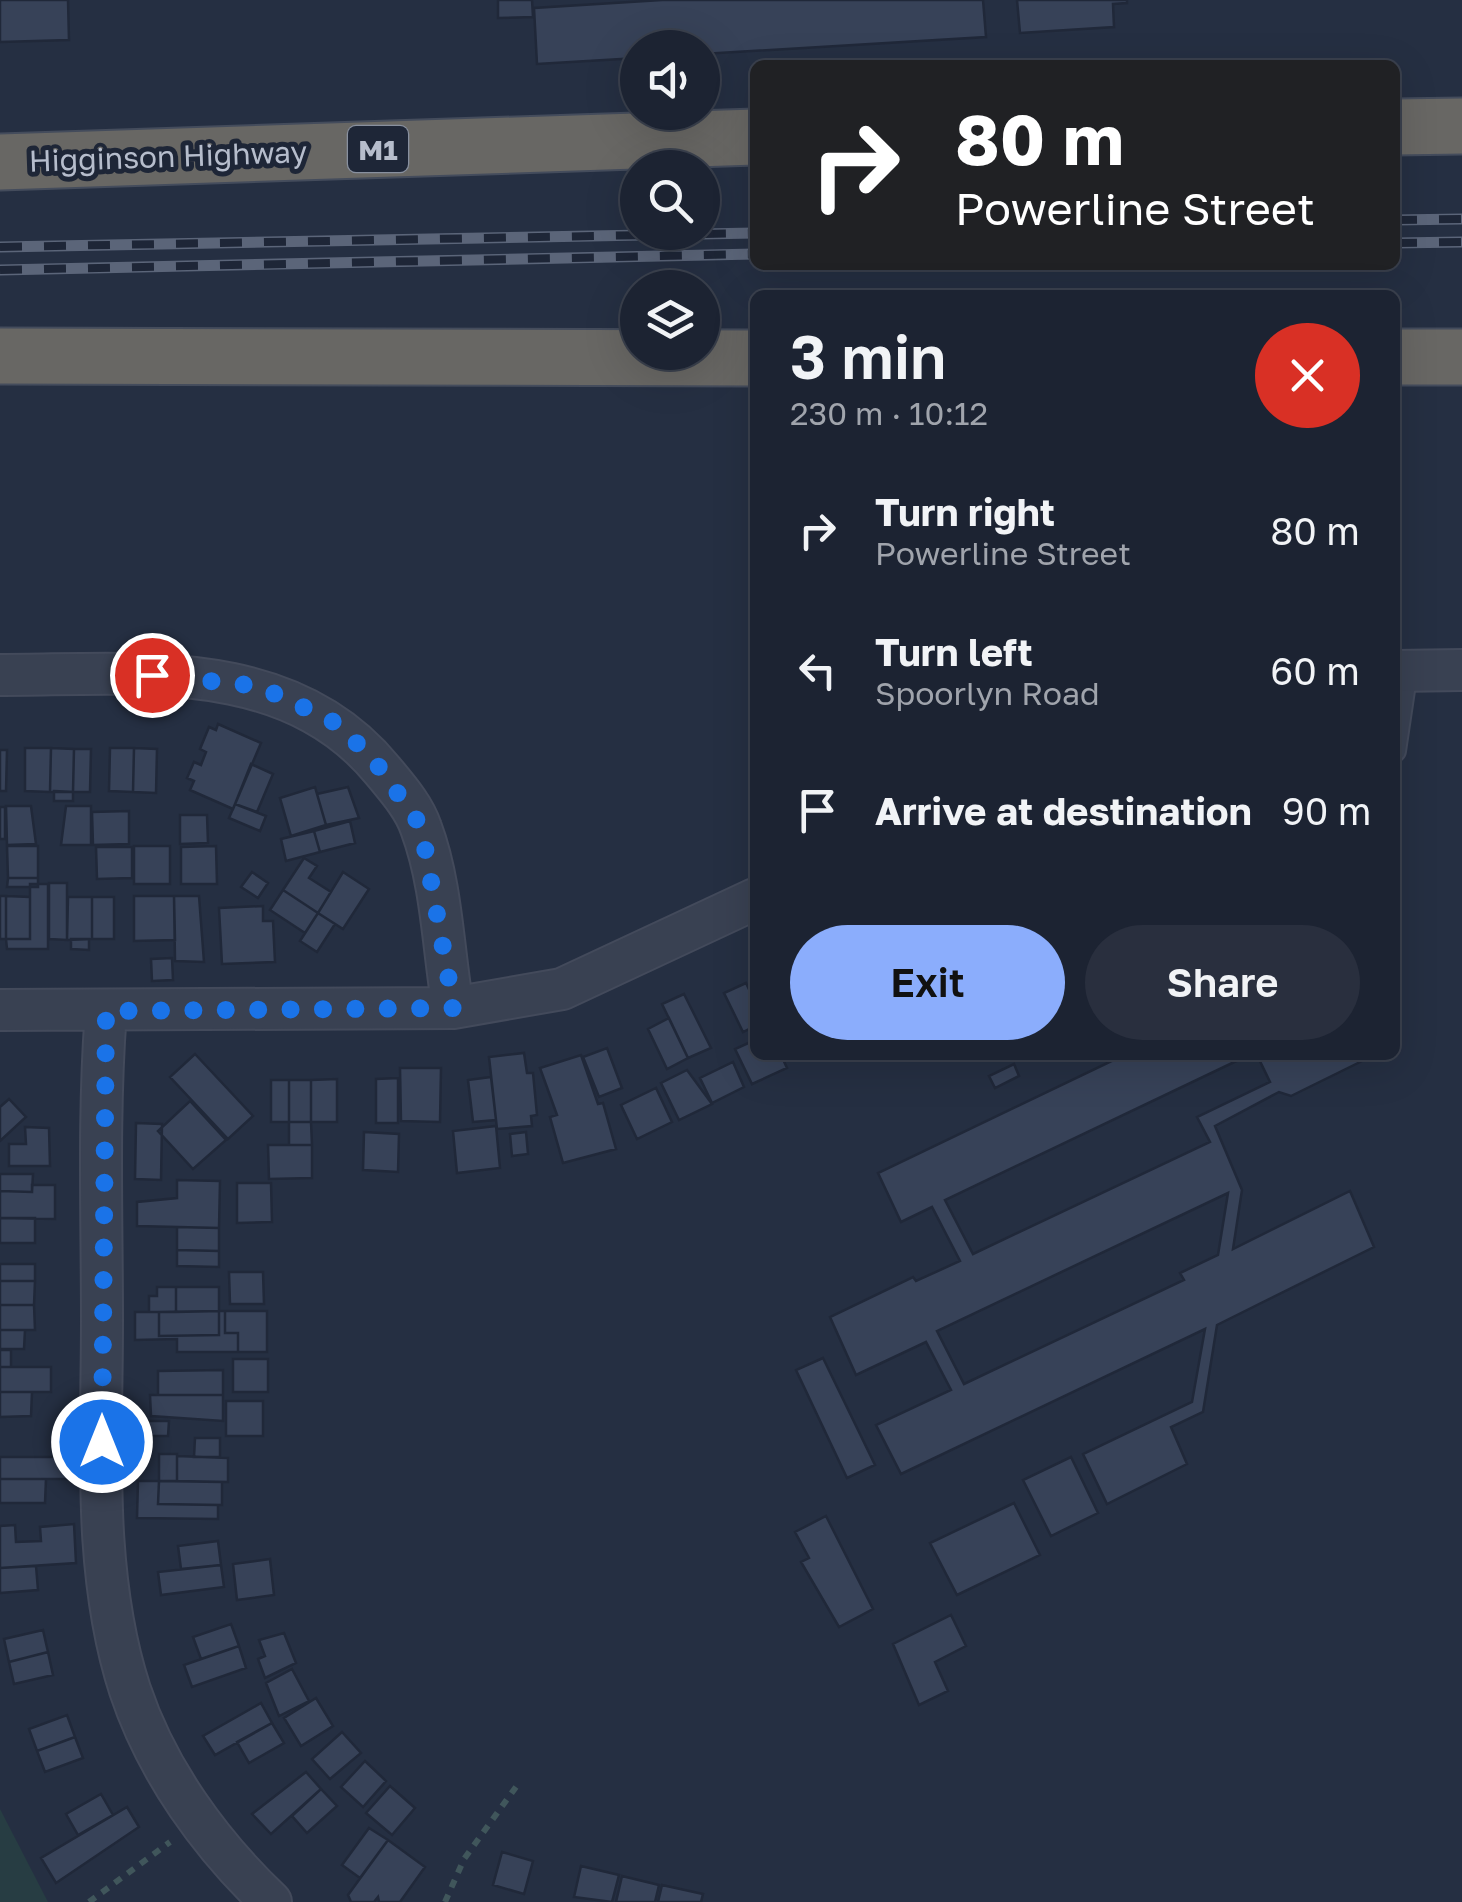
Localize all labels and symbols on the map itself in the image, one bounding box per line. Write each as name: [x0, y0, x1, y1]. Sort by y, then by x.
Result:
road number: M1: [348, 126, 408, 172]
street label: Higginson Highway: [28, 133, 308, 179]
pin: [110, 633, 195, 718]
position arrow: [50, 1390, 154, 1494]

